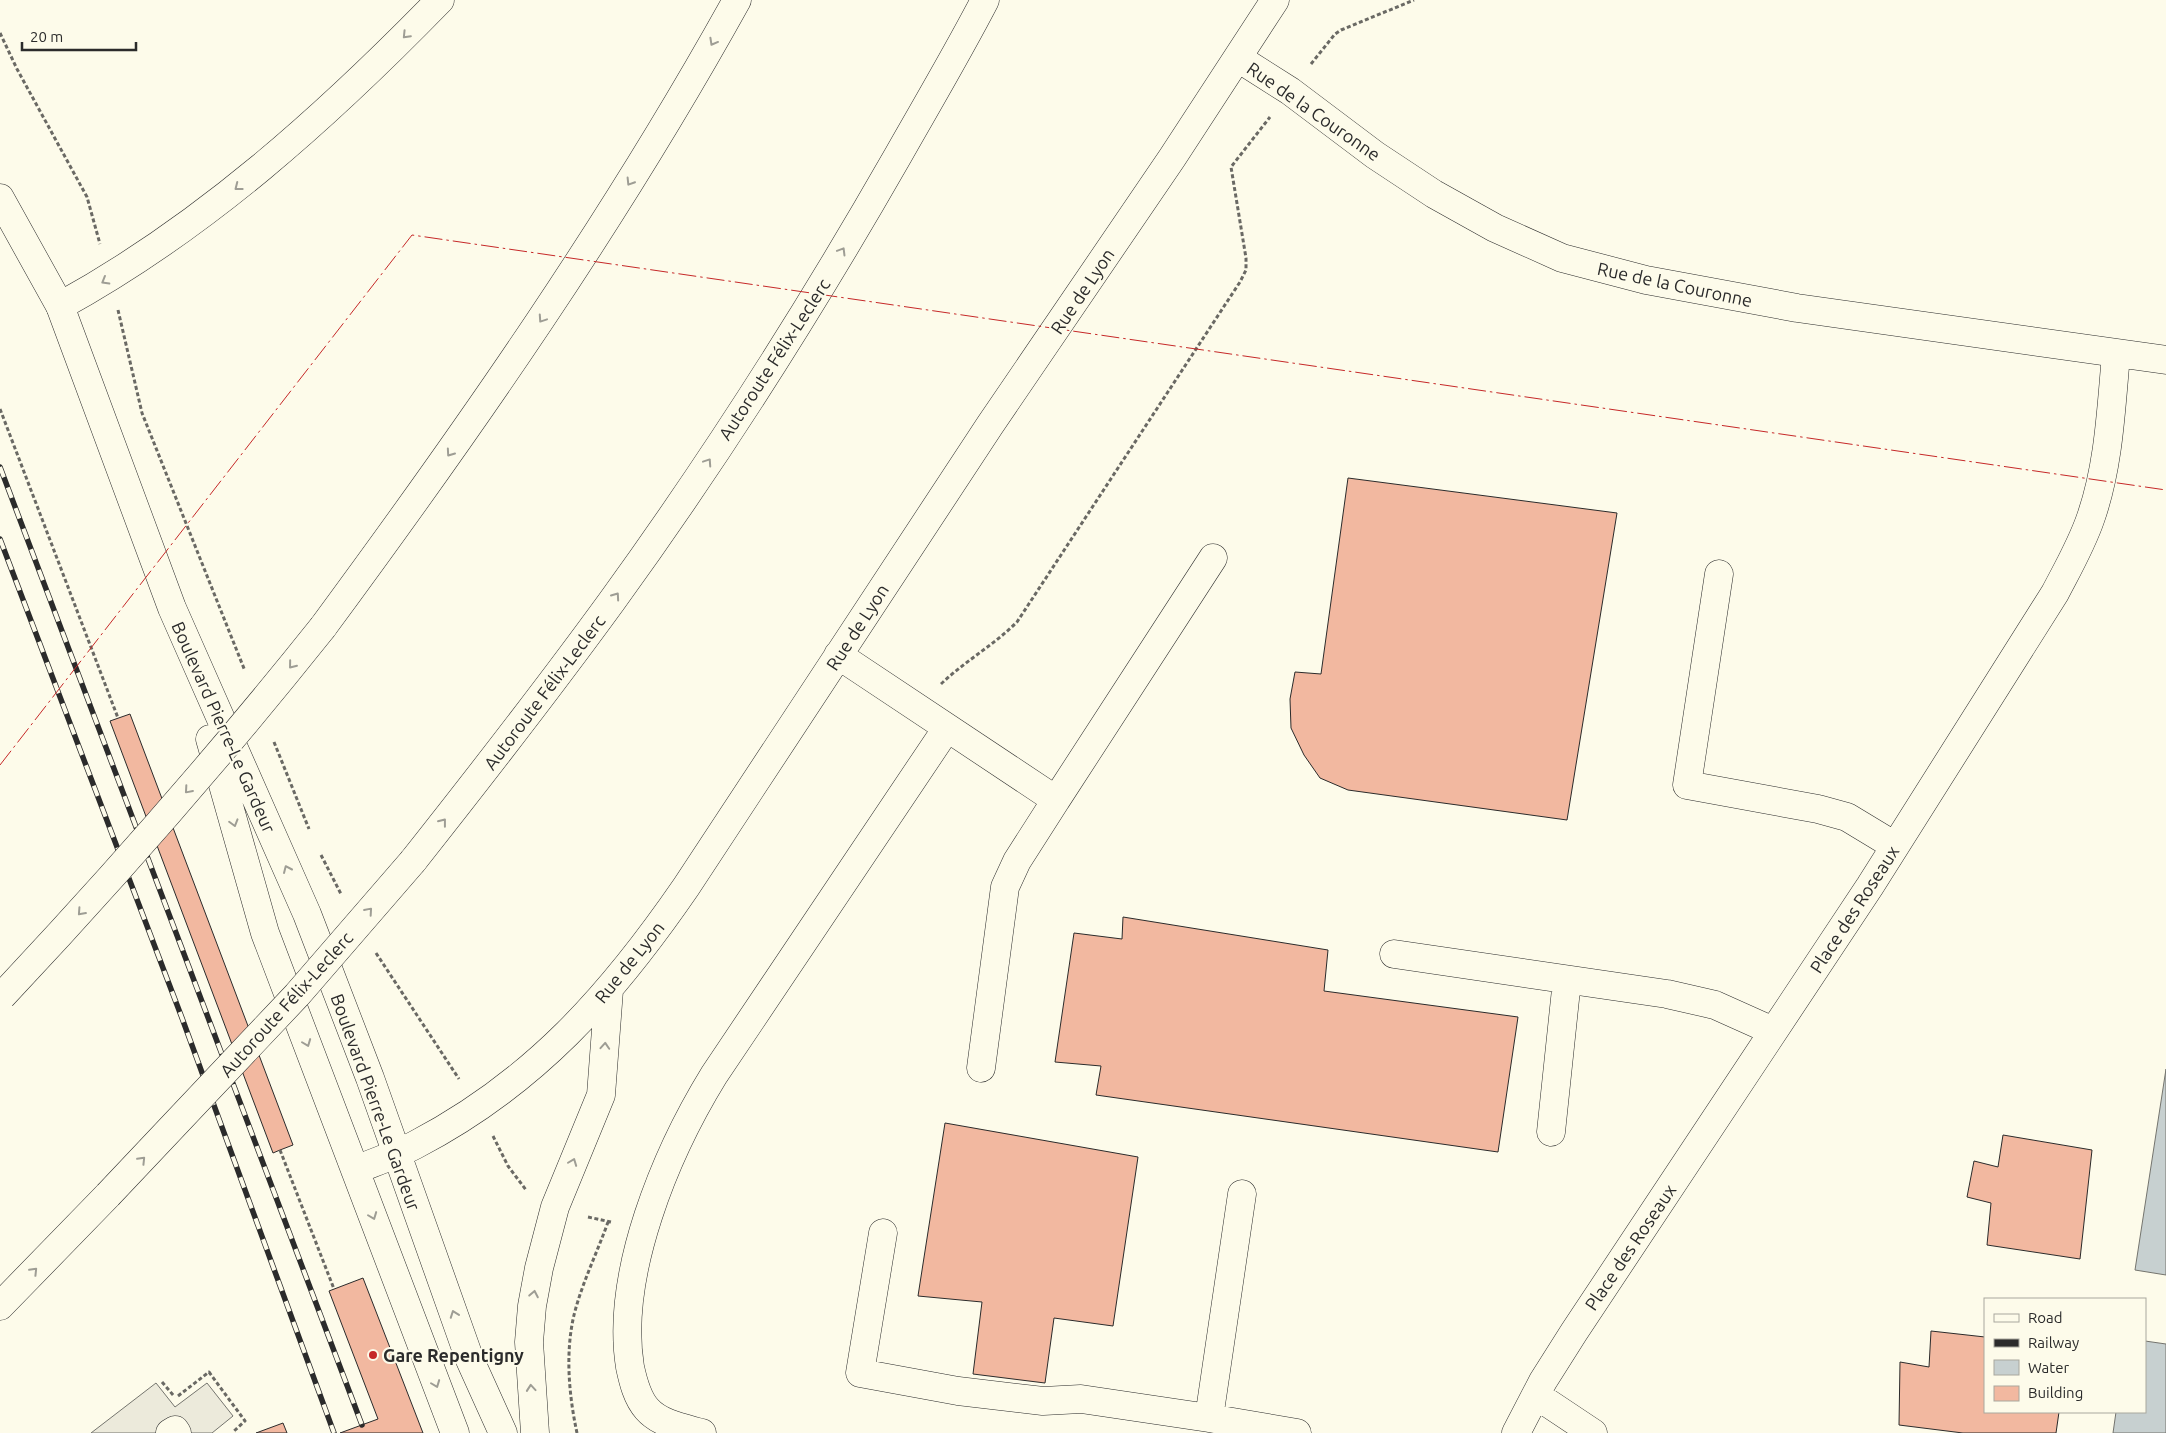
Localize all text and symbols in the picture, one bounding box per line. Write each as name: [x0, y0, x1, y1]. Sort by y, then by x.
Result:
scale bar: [22, 20, 136, 52]
text: 20 m: [30, 28, 63, 45]
one-way arrow: [403, 29, 412, 38]
one-way arrow: [709, 37, 719, 46]
street label: Rue de la Couronne: [1244, 58, 1384, 164]
one-way arrow: [627, 177, 636, 186]
one-way arrow: [234, 182, 243, 191]
street label: Rue de Lyon: [1046, 245, 1118, 337]
one-way arrow: [836, 248, 846, 257]
street label: Rue de la Couronne: [1596, 258, 1754, 310]
one-way arrow: [101, 274, 110, 284]
street label: Autoroute Félix-Leclerc: [714, 275, 834, 443]
one-way arrow: [539, 313, 548, 323]
one-way arrow: [447, 447, 456, 457]
one-way arrow: [702, 458, 711, 468]
street label: Rue de Lyon: [822, 580, 892, 674]
one-way arrow: [610, 592, 619, 601]
street label: Autoroute Félix-Leclerc: [479, 611, 609, 773]
street label: Boulevard Pierre-Le Gardeur: [168, 618, 280, 836]
one-way arrow: [289, 660, 298, 669]
one-way arrow: [185, 784, 194, 793]
one-way arrow: [228, 818, 238, 827]
one-way arrow: [438, 819, 447, 828]
street label: Place des Roseaux: [1805, 842, 1903, 976]
one-way arrow: [282, 865, 293, 874]
one-way arrow: [78, 906, 87, 915]
one-way arrow: [364, 908, 372, 917]
street label: Rue de Lyon: [590, 917, 668, 1007]
street label: Autoroute Félix-Leclerc: [216, 927, 356, 1081]
street label: Boulevard Pierre-Le Gardeur: [327, 991, 425, 1213]
one-way arrow: [301, 1039, 311, 1047]
one-way arrow: [599, 1042, 610, 1050]
one-way arrow: [136, 1157, 145, 1166]
one-way arrow: [567, 1158, 577, 1167]
street label: Place des Roseaux: [1580, 1180, 1680, 1314]
one-way arrow: [367, 1211, 377, 1219]
one-way arrow: [28, 1268, 37, 1277]
one-way arrow: [529, 1289, 539, 1298]
legend: [1984, 1298, 2146, 1413]
text: Road: [2028, 1309, 2063, 1326]
one-way arrow: [450, 1311, 460, 1319]
text: Railway: [2028, 1334, 2079, 1351]
place label: Gare Repentigny: [383, 1345, 524, 1365]
marker: Gare Repentigny: [367, 1349, 379, 1361]
text: Water: [2028, 1359, 2069, 1376]
one-way arrow: [430, 1379, 440, 1388]
one-way arrow: [526, 1383, 537, 1391]
text: Building: [2028, 1384, 2083, 1401]

